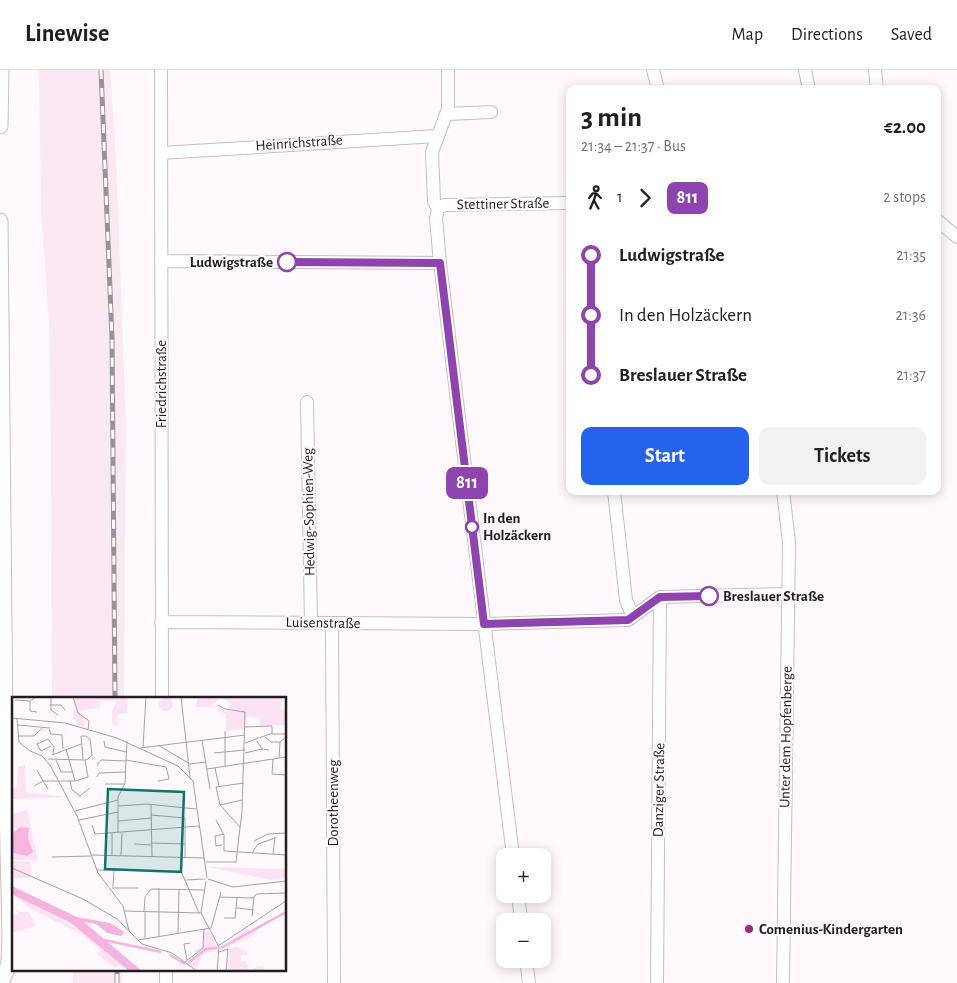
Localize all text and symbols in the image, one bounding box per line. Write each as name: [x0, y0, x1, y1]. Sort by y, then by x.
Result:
text: Linewise: [25, 22, 109, 46]
text: Map: [732, 26, 763, 44]
text: Directions: [791, 26, 863, 44]
text: Saved: [891, 26, 932, 44]
text: 3 min: [581, 104, 642, 132]
text: €2.00: [884, 118, 926, 137]
street label: Heinrichstraße: [255, 132, 343, 154]
text: 21:34 – 21:37 · Bus: [581, 138, 686, 154]
icon: walk: [581, 184, 609, 212]
icon: forward: [631, 184, 659, 212]
text: 1: [617, 189, 623, 205]
text: 811: [677, 189, 698, 207]
text: 2 stops: [883, 189, 926, 205]
street label: Stettiner Straße: [457, 196, 549, 212]
text: Ludwigstraße: [619, 246, 724, 265]
text: 21:35: [896, 247, 926, 263]
marker: Ludwigstraße: [277, 252, 297, 272]
place label: Ludwigstraße: [190, 255, 273, 270]
text: In den Holzäckern: [619, 306, 752, 325]
text: 21:36: [895, 307, 926, 323]
street label: Friedrichstraße: [154, 340, 169, 428]
text: Breslauer Straße: [619, 366, 747, 385]
text: 21:37: [896, 367, 926, 383]
button: Start: [581, 427, 749, 485]
button: Tickets: [759, 427, 926, 485]
street label: Hedwig-Sophien-Weg: [300, 447, 318, 576]
line badge: 811: [438, 467, 496, 499]
text: 811: [456, 474, 478, 492]
place label: In den Holzäckern: [483, 511, 551, 543]
marker: In den Holzäckern: [465, 520, 479, 534]
marker: Breslauer Straße: [699, 586, 719, 606]
place label: Breslauer Straße: [723, 589, 824, 604]
street label: Luisenstraße: [285, 615, 361, 631]
street label: Unter dem Hopfenberge: [777, 666, 795, 808]
inset map: [12, 697, 286, 970]
street label: Danziger Straße: [651, 743, 667, 837]
street label: Dorotheenweg: [326, 759, 341, 846]
map controls: [496, 848, 551, 968]
button: +: [496, 848, 551, 903]
button: −: [496, 913, 551, 968]
place label: Comenius-Kindergarten: [759, 922, 903, 937]
marker: Comenius-Kindergarten: [743, 923, 755, 935]

